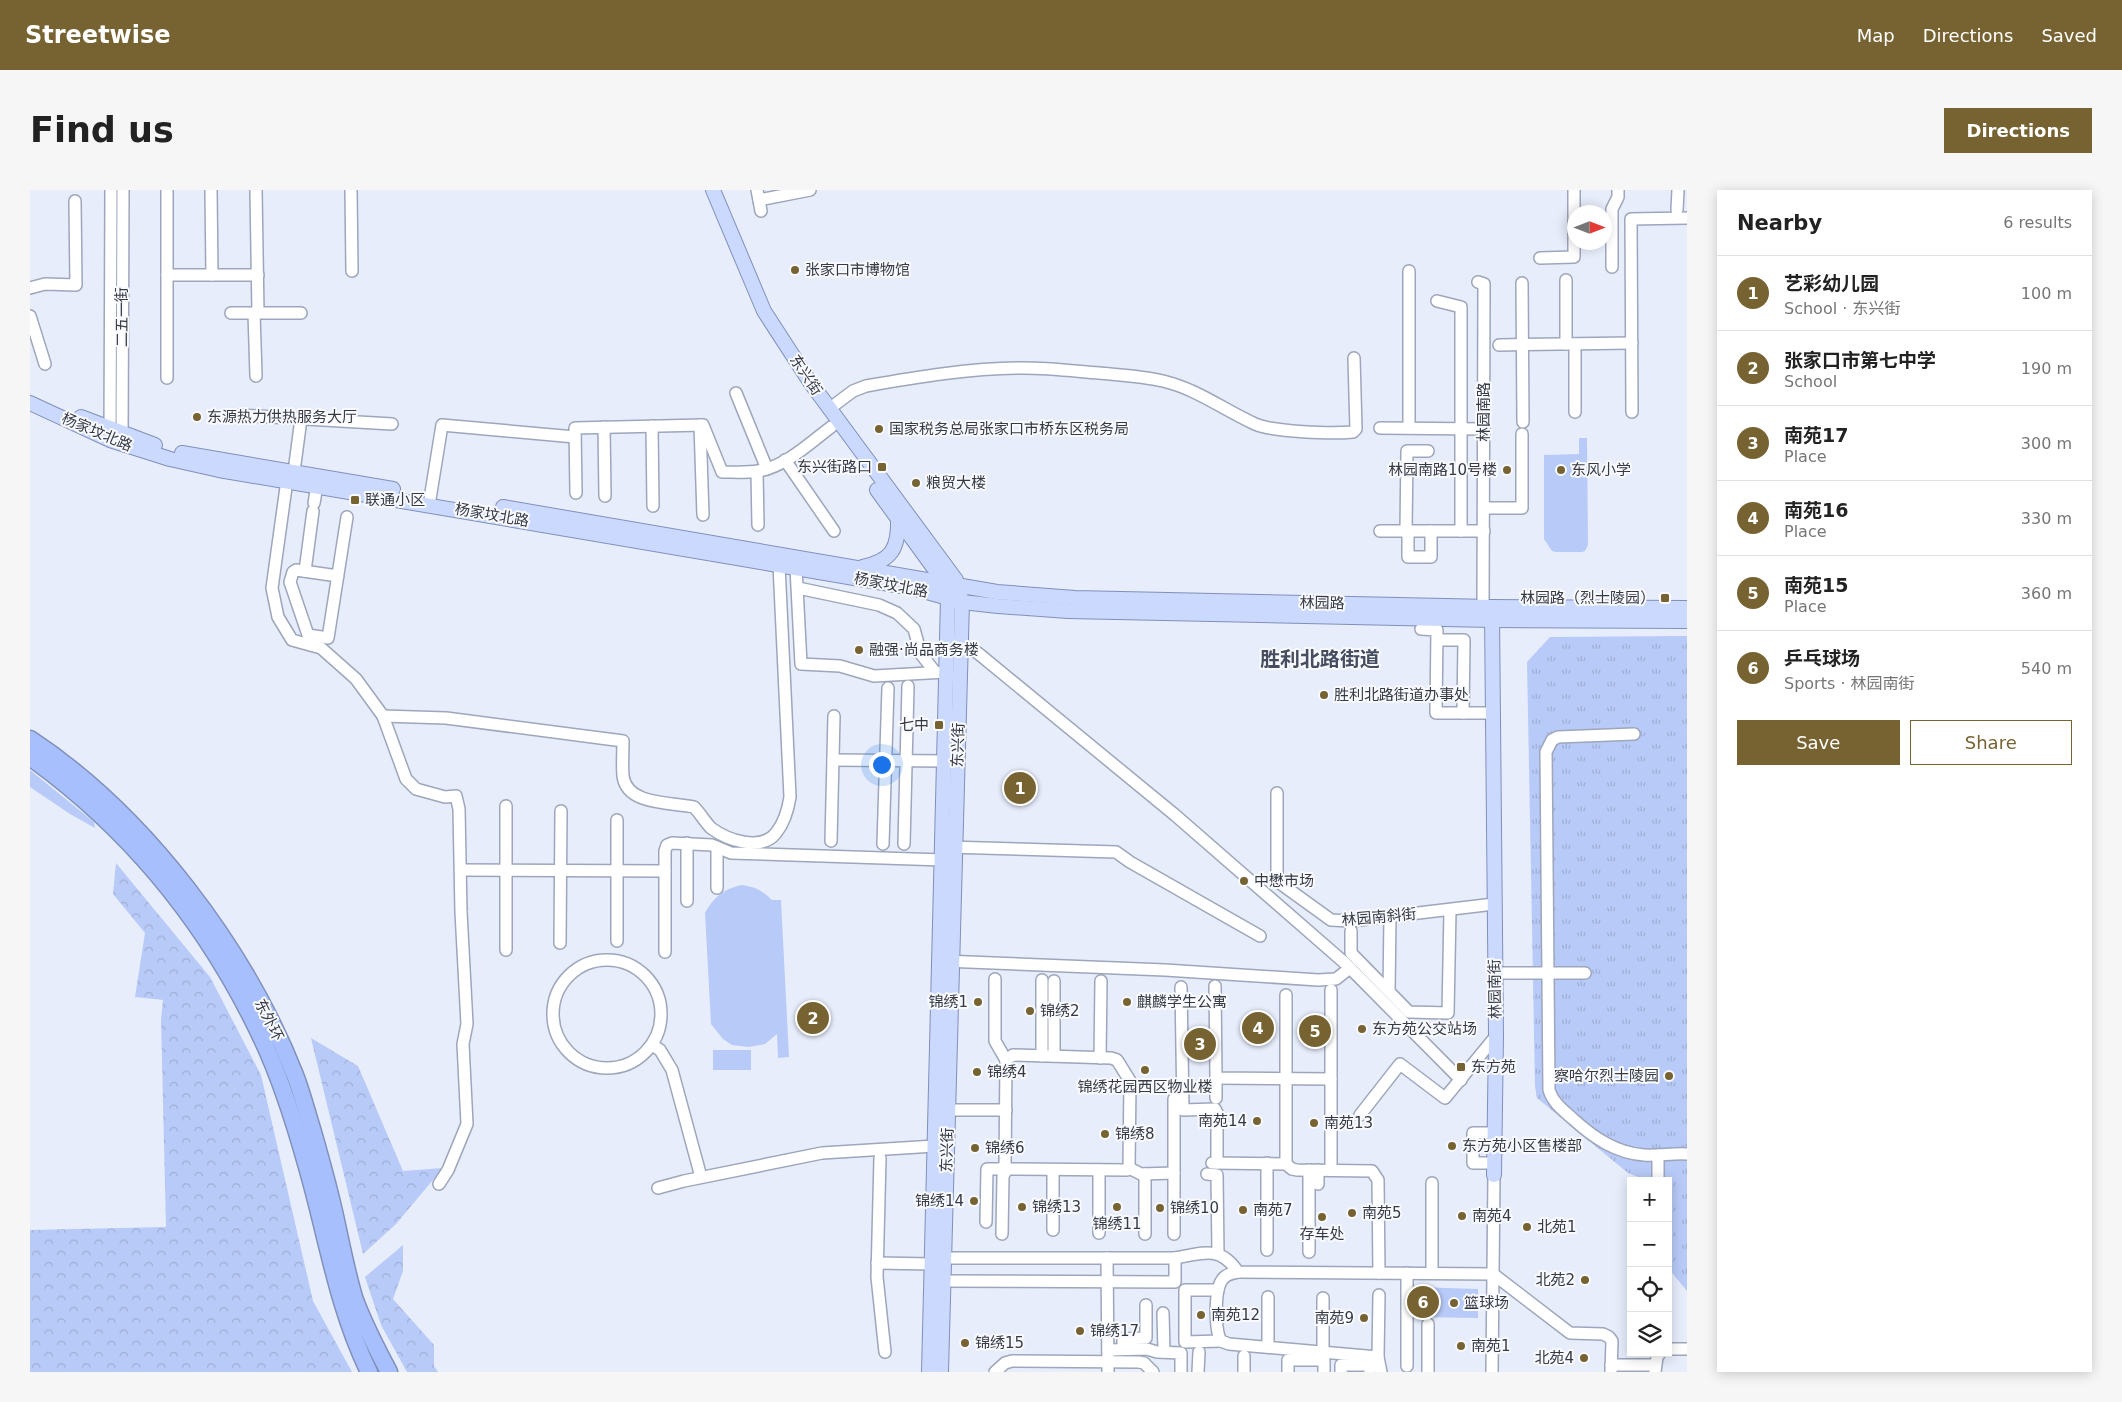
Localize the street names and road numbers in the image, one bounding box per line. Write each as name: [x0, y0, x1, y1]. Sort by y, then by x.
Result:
street label: 二五一街: [113, 287, 131, 347]
street label: 东兴街: [786, 351, 826, 399]
street label: 林园南路: [1475, 382, 1493, 442]
street label: 杨家坟北路: [59, 409, 135, 455]
street label: 杨家坟北路: [453, 500, 531, 530]
street label: 杨家坟北路: [852, 569, 930, 601]
street label: 林园路: [1299, 594, 1345, 612]
street label: 东兴街: [948, 722, 968, 768]
street label: 林园南斜街: [1341, 905, 1417, 929]
street label: 林园南街: [1485, 959, 1505, 1019]
street label: 东外环: [251, 996, 287, 1044]
street label: 东兴街: [937, 1127, 957, 1173]

